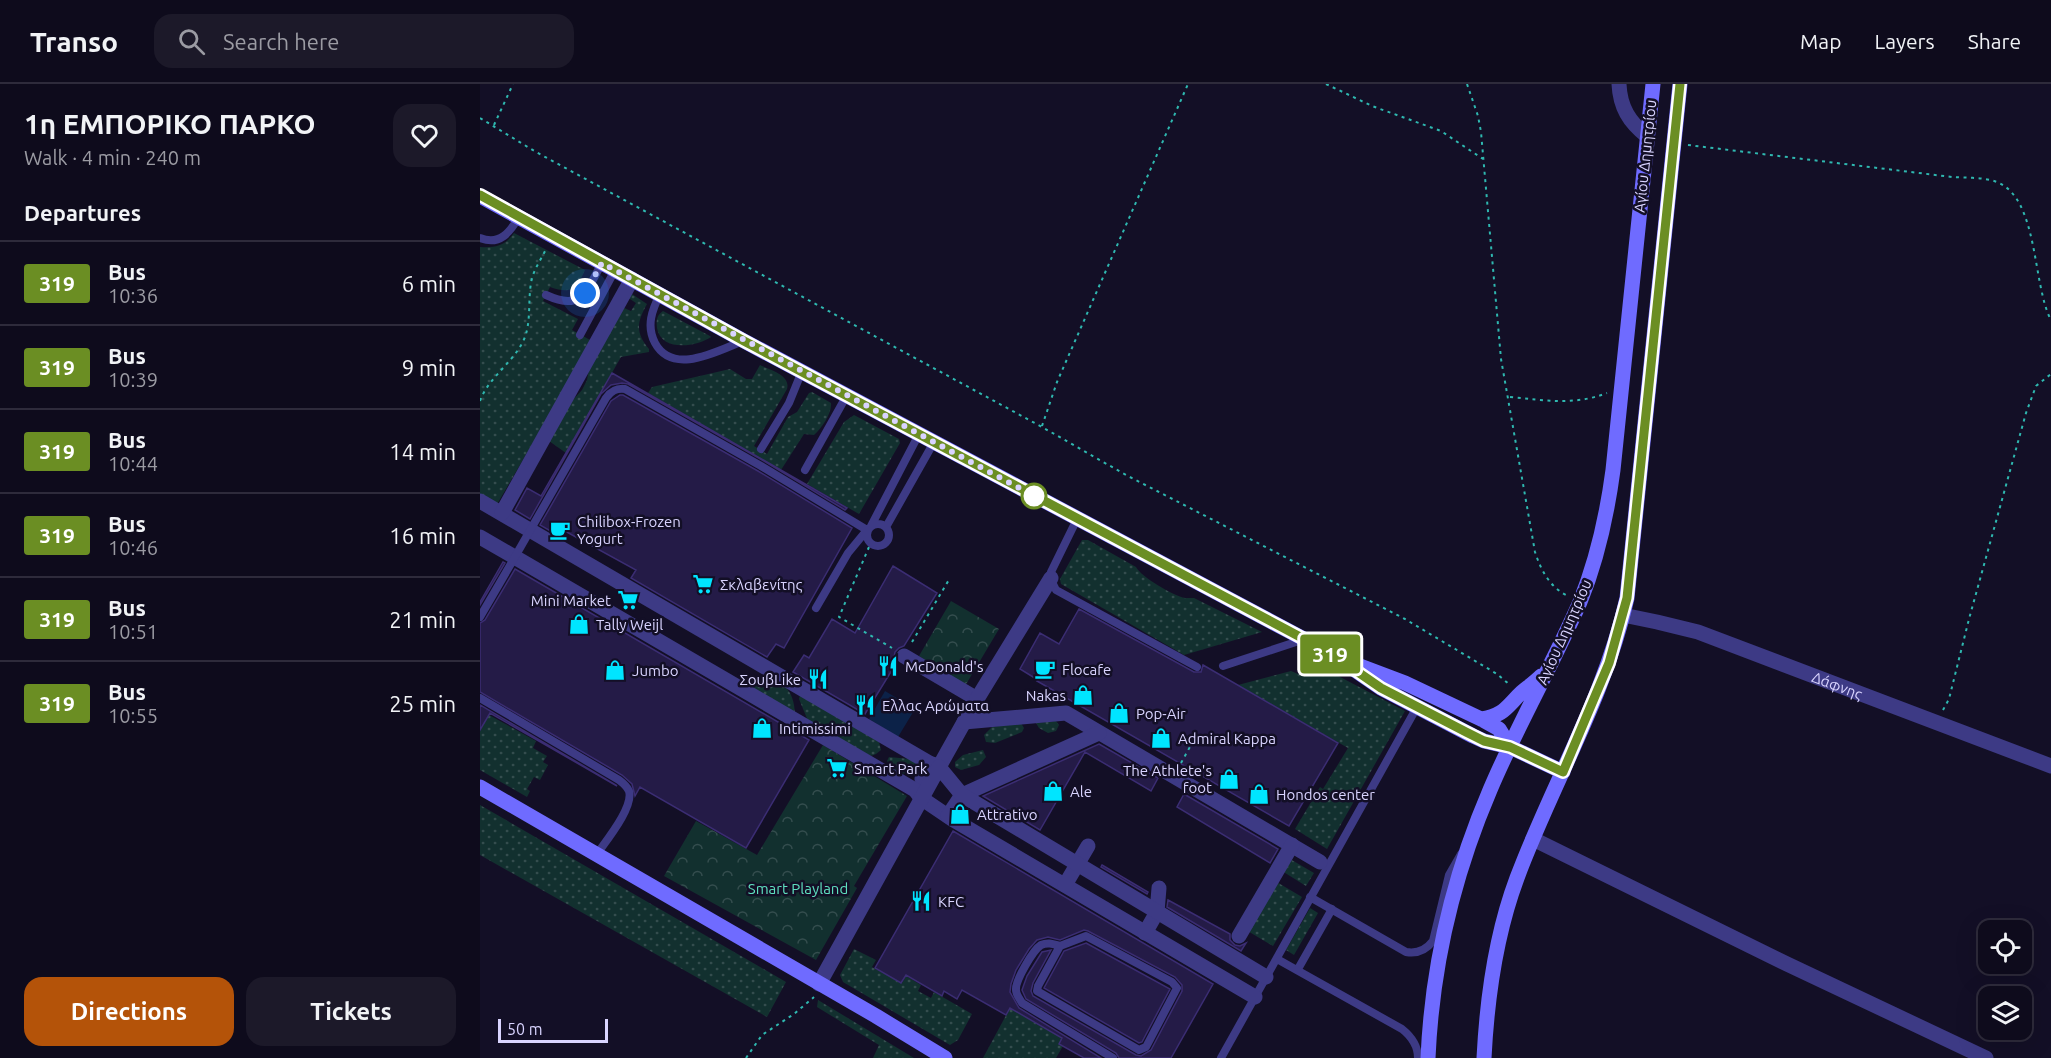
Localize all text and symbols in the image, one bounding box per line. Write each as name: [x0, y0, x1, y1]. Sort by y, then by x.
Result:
search box: [154, 14, 574, 68]
icon: search: [175, 25, 208, 58]
text: Transo: [30, 26, 118, 57]
text: Search here: [223, 29, 339, 54]
text: Map: [1800, 29, 1841, 53]
text: Layers: [1874, 29, 1935, 53]
text: Share: [1968, 29, 2021, 53]
street label: Αγίου Δημητρίου: [1631, 99, 1659, 213]
button: heart: [393, 104, 456, 167]
text: 1η ΕΜΠΟΡΙΚΟ ΠΑΡΚΟ: [24, 108, 316, 139]
text: Walk · 4 min · 240 m: [24, 146, 201, 169]
text: Departures: [24, 200, 141, 225]
text: Bus: [108, 259, 146, 284]
text: 319: [39, 271, 75, 295]
text: 6 min: [402, 271, 456, 296]
your location: [570, 278, 600, 308]
text: 10:36: [108, 284, 158, 307]
text: Bus: [108, 343, 146, 368]
text: 319: [39, 355, 75, 379]
text: 9 min: [402, 355, 456, 380]
text: 10:39: [108, 368, 158, 391]
text: Bus: [108, 427, 146, 452]
text: 319: [39, 439, 75, 463]
text: 14 min: [389, 439, 456, 464]
text: 10:44: [108, 452, 158, 475]
unlabelled marker: [1021, 483, 1047, 509]
text: Bus: [108, 511, 146, 536]
place label: Chilibox-Frozen Yogurt: [577, 513, 681, 547]
cafe icon: Chilibox-Frozen Yogurt: [548, 518, 572, 542]
text: 319: [39, 523, 75, 547]
text: 16 min: [389, 523, 456, 548]
text: 10:46: [108, 536, 158, 559]
supermarket icon: Σκλαβενίτης: [691, 572, 715, 596]
place label: Σκλαβενίτης: [720, 576, 803, 593]
street label: Αγίου Δημητρίου: [1533, 577, 1595, 687]
supermarket icon: Mini Market: [616, 588, 640, 612]
place label: Mini Market: [531, 592, 611, 609]
text: Bus: [108, 595, 146, 620]
text: 319: [39, 607, 75, 631]
text: 21 min: [389, 607, 456, 632]
shop icon: Tally Weijl: [567, 612, 591, 636]
place label: Tally Weijl: [596, 616, 663, 633]
text: 10:51: [108, 620, 158, 643]
line badge: 319: [1296, 634, 1364, 674]
text: 319: [1312, 642, 1348, 666]
restaurant icon: McDonald's: [876, 654, 900, 678]
cafe icon: Flocafe: [1033, 657, 1057, 681]
shop icon: Jumbo: [603, 658, 627, 682]
place label: McDonald's: [905, 658, 983, 675]
place label: Flocafe: [1062, 661, 1111, 678]
place label: Jumbo: [632, 662, 678, 679]
restaurant icon: ΣουβLike: [806, 667, 830, 691]
street label: Δάφνης: [1810, 668, 1865, 702]
place label: ΣουβLike: [739, 671, 801, 688]
text: Bus: [108, 679, 146, 704]
shop icon: Nakas: [1071, 683, 1095, 707]
place label: Nakas: [1026, 687, 1066, 704]
text: 319: [39, 691, 75, 715]
text: 25 min: [389, 691, 456, 716]
restaurant icon: Ελλας Αρώματα: [853, 693, 877, 717]
place label: Ελλας Αρώματα: [882, 697, 989, 714]
shop icon: Pop-Air: [1107, 701, 1131, 725]
text: 10:55: [108, 704, 158, 727]
place label: Pop-Air: [1136, 705, 1186, 722]
shop icon: Intimissimi: [750, 716, 774, 740]
place label: Intimissimi: [779, 720, 851, 737]
shop icon: Admiral Kappa: [1149, 726, 1173, 750]
place label: Admiral Kappa: [1178, 730, 1276, 747]
supermarket icon: Smart Park: [825, 756, 849, 780]
place label: Smart Park: [854, 760, 928, 777]
place label: The Athlete's foot: [1123, 762, 1212, 796]
shop icon: The Athlete's foot: [1217, 767, 1241, 791]
shop icon: Ale: [1041, 779, 1065, 803]
shop icon: Hondos center: [1247, 782, 1271, 806]
place label: Ale: [1070, 783, 1092, 800]
place label: Hondos center: [1276, 786, 1375, 803]
shop icon: Attrativo: [948, 802, 972, 826]
place label: Attrativo: [977, 806, 1038, 823]
park label: Smart Playland: [748, 880, 848, 897]
restaurant icon: KFC: [909, 889, 933, 913]
place label: KFC: [938, 893, 964, 910]
map controls: [1978, 920, 2032, 1040]
button: locate: [1978, 920, 2032, 974]
button: Directions: [24, 977, 234, 1046]
button: Tickets: [246, 977, 456, 1046]
button: layers: [1978, 986, 2032, 1040]
scale bar: [498, 1016, 608, 1044]
text: 50 m: [507, 1020, 543, 1038]

